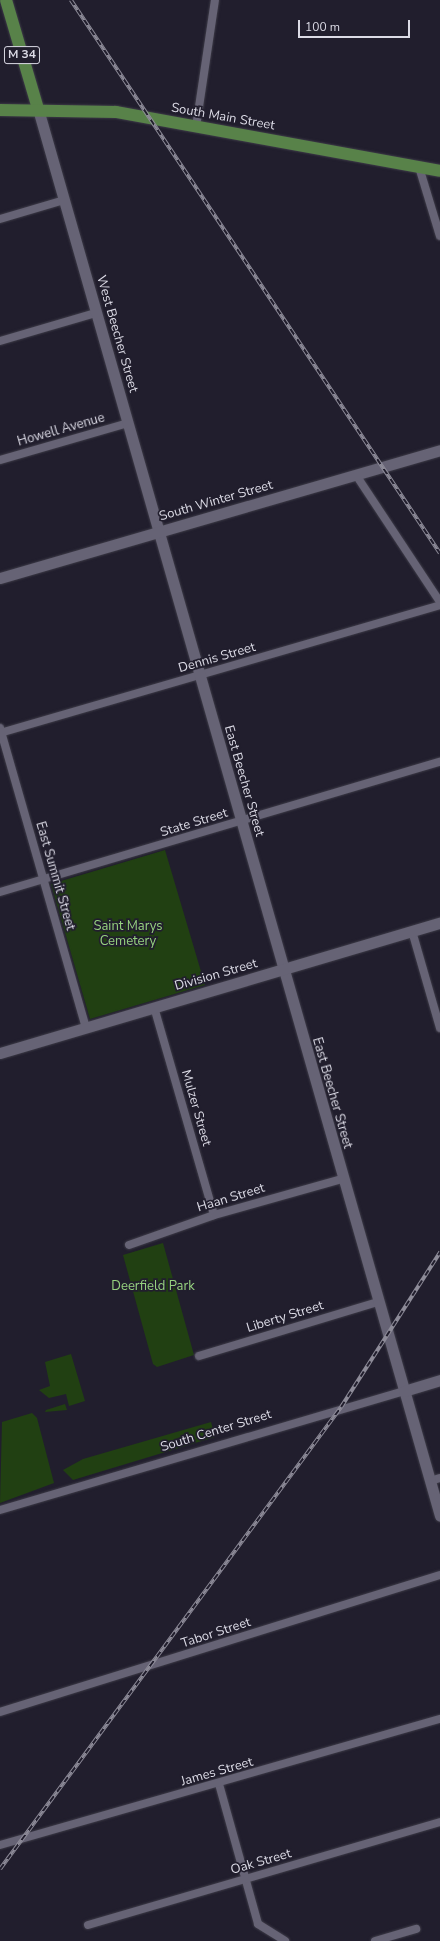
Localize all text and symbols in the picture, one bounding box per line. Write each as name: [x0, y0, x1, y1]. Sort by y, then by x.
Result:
scale bar: [300, 12, 412, 38]
text: 100 m: [305, 19, 340, 35]
road number: M 34: [3, 45, 41, 65]
street label: South Main Street: [170, 100, 276, 134]
street label: West Beecher Street: [93, 274, 141, 394]
street label: Howell Avenue: [16, 410, 106, 450]
street label: South Winter Street: [157, 477, 275, 525]
street label: Dennis Street: [177, 640, 257, 676]
street label: East Beecher Street: [221, 724, 267, 838]
street label: State Street: [158, 805, 230, 841]
street label: East Summit Street: [32, 820, 78, 932]
park label: Saint Marys Cemetery: [93, 919, 163, 950]
street label: Division Street: [173, 956, 259, 994]
street label: East Beecher Street: [309, 1036, 355, 1150]
street label: Mulzer Street: [178, 1068, 214, 1148]
street label: Haan Street: [195, 1180, 267, 1216]
park label: Deerfield Park: [111, 1278, 195, 1294]
street label: Liberty Street: [245, 1298, 325, 1336]
street label: South Center Street: [159, 1407, 273, 1455]
street label: Tabor Street: [179, 1614, 253, 1652]
street label: James Street: [179, 1754, 255, 1790]
street label: Oak Street: [229, 1846, 293, 1878]

